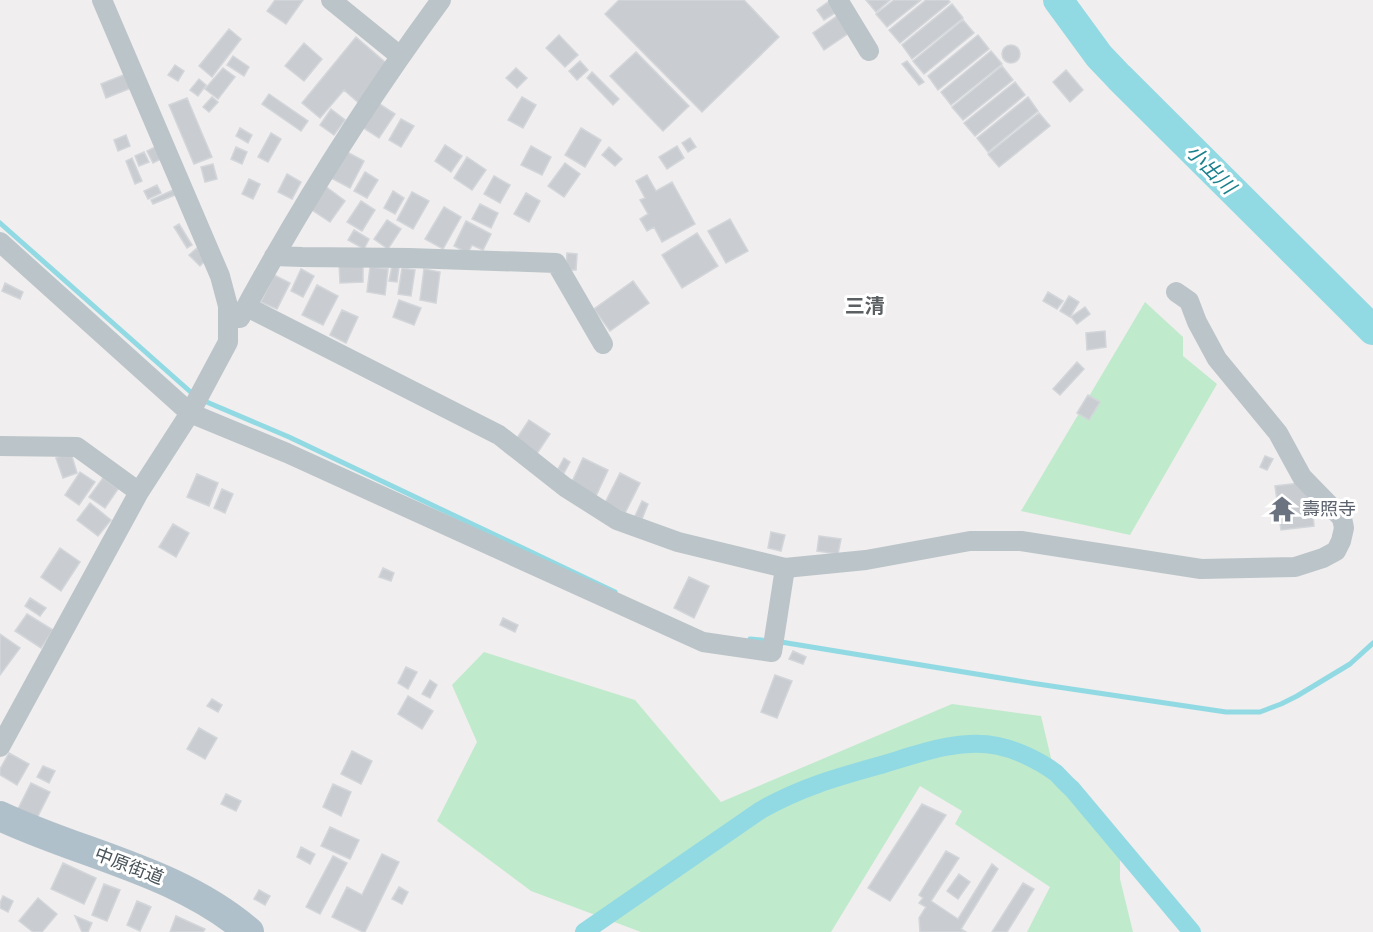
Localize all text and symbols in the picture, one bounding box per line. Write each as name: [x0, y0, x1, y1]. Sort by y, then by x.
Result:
water label: 小出川: [1182, 140, 1241, 199]
district label: 三清: [845, 295, 885, 317]
temple icon: 壽照寺: [1267, 494, 1297, 524]
place label: 壽照寺: [1302, 499, 1356, 519]
street label: 中原街道: [92, 844, 166, 888]

